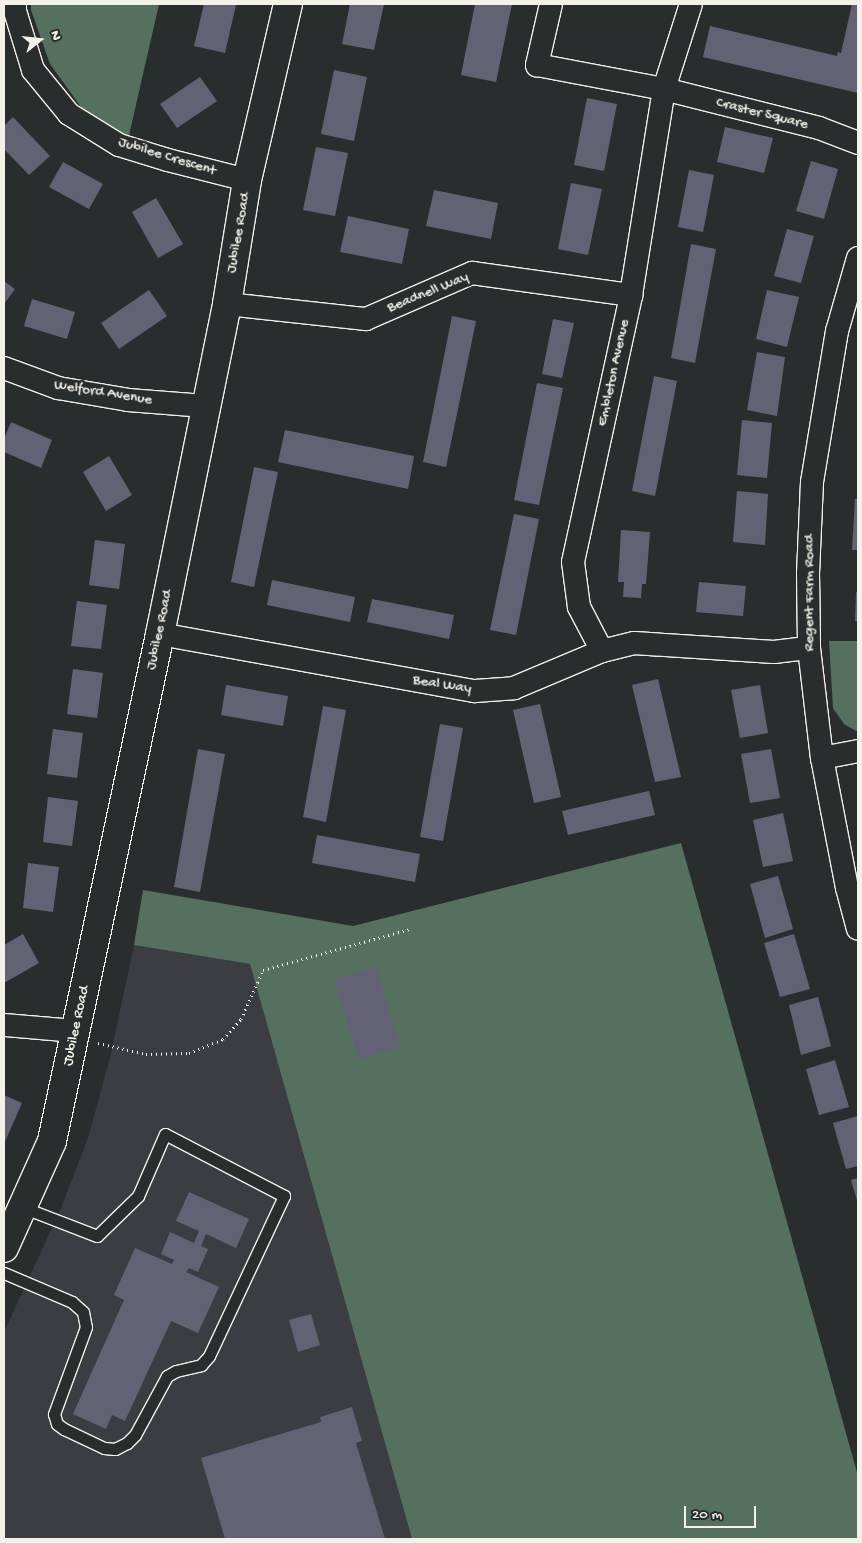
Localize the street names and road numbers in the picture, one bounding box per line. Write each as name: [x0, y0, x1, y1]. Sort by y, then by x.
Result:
street label: Craster Square: [714, 94, 810, 134]
street label: Jubilee Crescent: [116, 134, 218, 180]
street label: Jubilee Road: [223, 191, 255, 275]
street label: Beadnell Way: [385, 269, 471, 317]
street label: Embleton Avenue: [594, 318, 634, 428]
street label: Welford Avenue: [53, 376, 153, 410]
street label: Regent Farm Road: [801, 535, 819, 651]
street label: Jubilee Road: [143, 588, 177, 672]
street label: Beal Way: [411, 671, 473, 699]
street label: Jubilee Road: [60, 984, 94, 1068]

